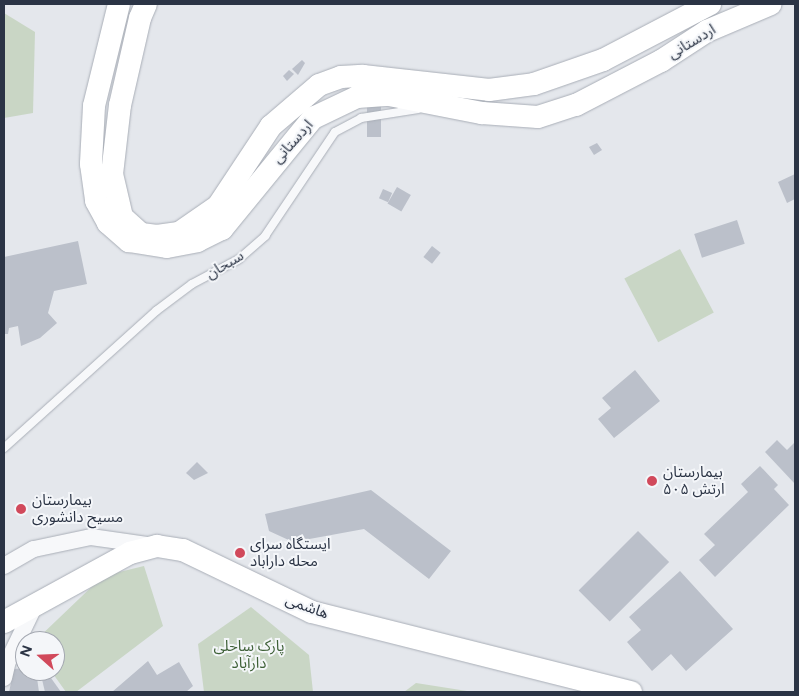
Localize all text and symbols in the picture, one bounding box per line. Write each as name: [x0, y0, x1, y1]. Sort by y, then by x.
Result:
street label: اردستانی: [665, 21, 719, 63]
street label: اردستانی: [269, 116, 317, 168]
street label: سبحان: [203, 247, 247, 283]
place label: بیمارستان ۵۰۵ ارتش: [663, 463, 725, 498]
marker: بیمارستان ۵۰۵ ارتش: [645, 474, 659, 488]
place label: بیمارستان مسیح دانشوری: [32, 491, 123, 526]
marker: بیمارستان مسیح دانشوری: [14, 502, 28, 516]
place label: ایستگاه سرای محله داراباد: [250, 535, 330, 570]
marker: ایستگاه سرای محله داراباد: [234, 547, 246, 559]
street label: هاشمی: [283, 591, 331, 623]
north arrow: [15, 631, 65, 681]
park label: پارک ساحلی دارآباد: [213, 637, 285, 672]
text: N: [17, 643, 36, 659]

